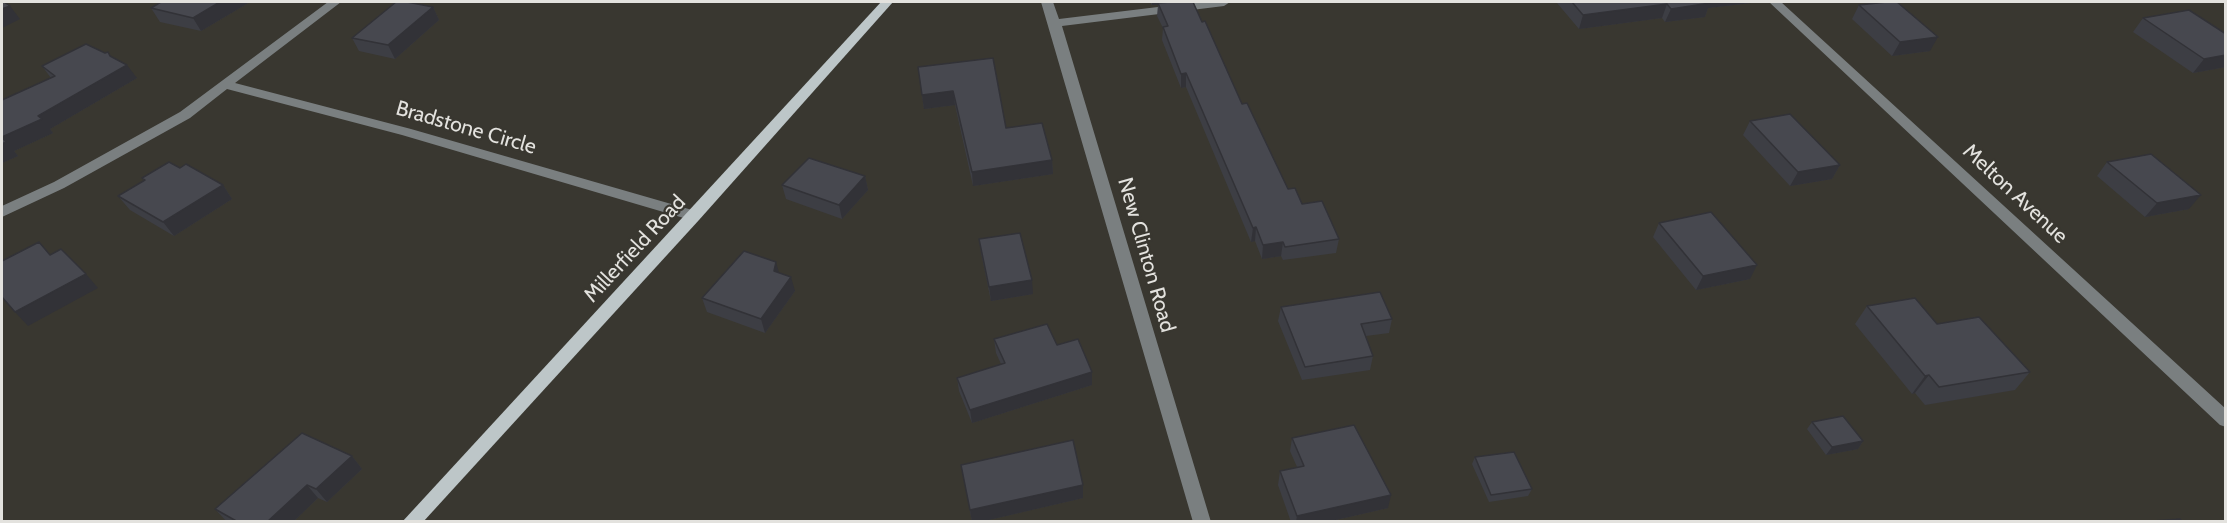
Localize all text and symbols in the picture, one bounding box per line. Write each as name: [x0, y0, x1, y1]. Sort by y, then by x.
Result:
street label: Bradstone Circle: [393, 96, 539, 160]
street label: Melton Avenue: [1957, 139, 2073, 249]
street label: New Clinton Road: [1112, 175, 1180, 335]
street label: Millerfield Road: [579, 190, 691, 308]

